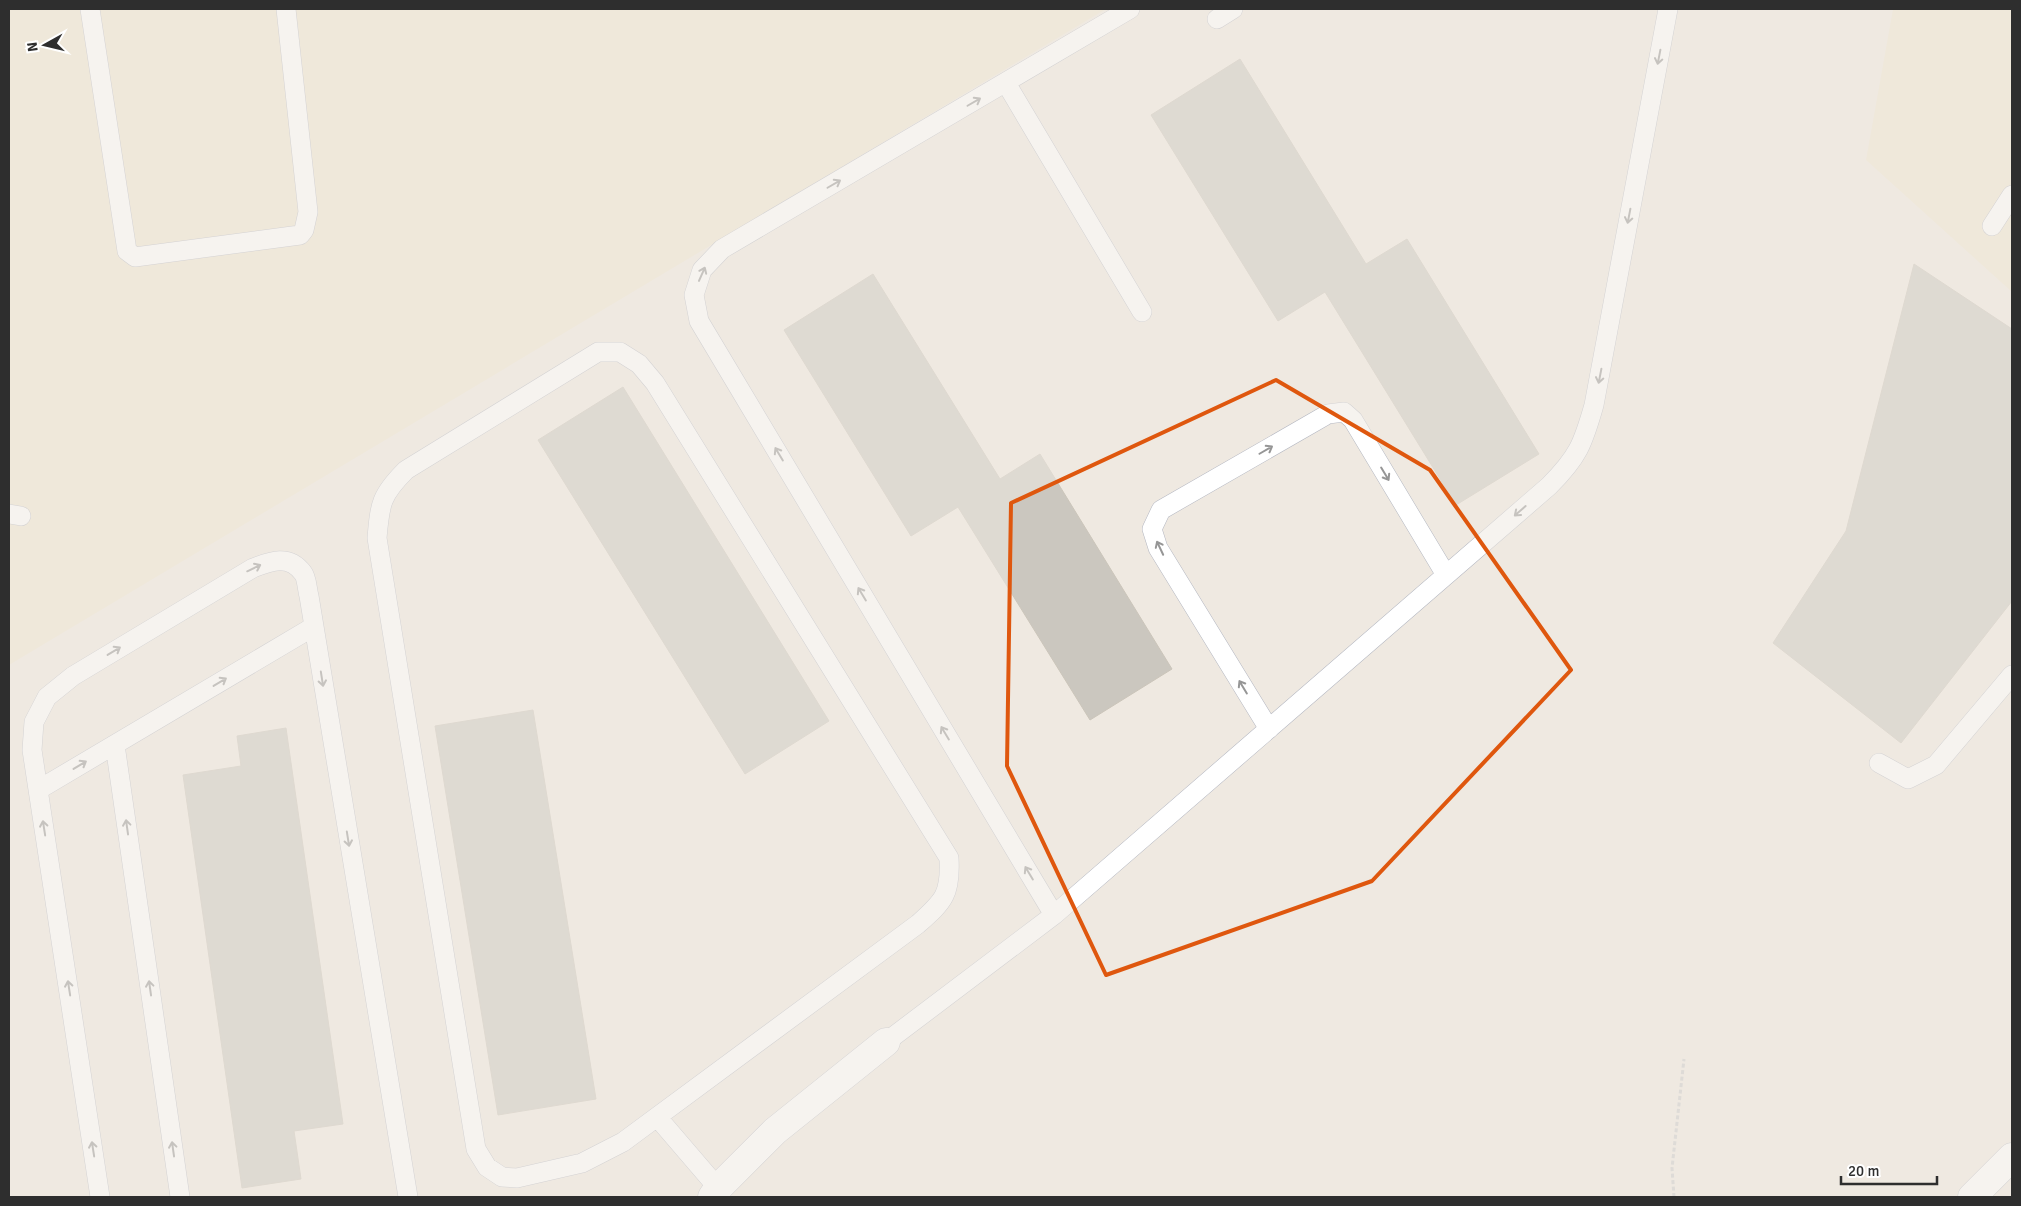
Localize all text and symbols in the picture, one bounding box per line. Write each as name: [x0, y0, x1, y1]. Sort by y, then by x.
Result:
north arrow: [20, 20, 70, 70]
text: N: [24, 41, 42, 53]
one-way arrow: [1654, 48, 1664, 64]
one-way arrow: [967, 96, 981, 106]
one-way arrow: [826, 179, 841, 188]
one-way arrow: [1624, 208, 1634, 224]
one-way arrow: [697, 267, 707, 282]
one-way arrow: [1594, 368, 1604, 384]
one-way arrow: [1258, 444, 1272, 454]
one-way arrow: [773, 448, 783, 462]
one-way arrow: [1380, 467, 1391, 481]
one-way arrow: [1514, 506, 1527, 517]
one-way arrow: [1154, 541, 1164, 556]
one-way arrow: [246, 563, 261, 572]
one-way arrow: [857, 587, 867, 601]
one-way arrow: [107, 646, 122, 656]
one-way arrow: [317, 670, 327, 686]
one-way arrow: [212, 677, 226, 687]
one-way arrow: [1238, 681, 1248, 695]
one-way arrow: [940, 727, 950, 741]
one-way arrow: [73, 760, 87, 770]
one-way arrow: [39, 820, 49, 836]
one-way arrow: [121, 820, 131, 836]
one-way arrow: [344, 831, 354, 847]
one-way arrow: [1023, 866, 1033, 880]
one-way arrow: [63, 981, 73, 997]
one-way arrow: [145, 981, 155, 997]
one-way arrow: [88, 1141, 98, 1157]
one-way arrow: [168, 1141, 178, 1157]
scale bar: [1841, 1154, 1937, 1186]
text: 20 m: [1848, 1162, 1879, 1180]

